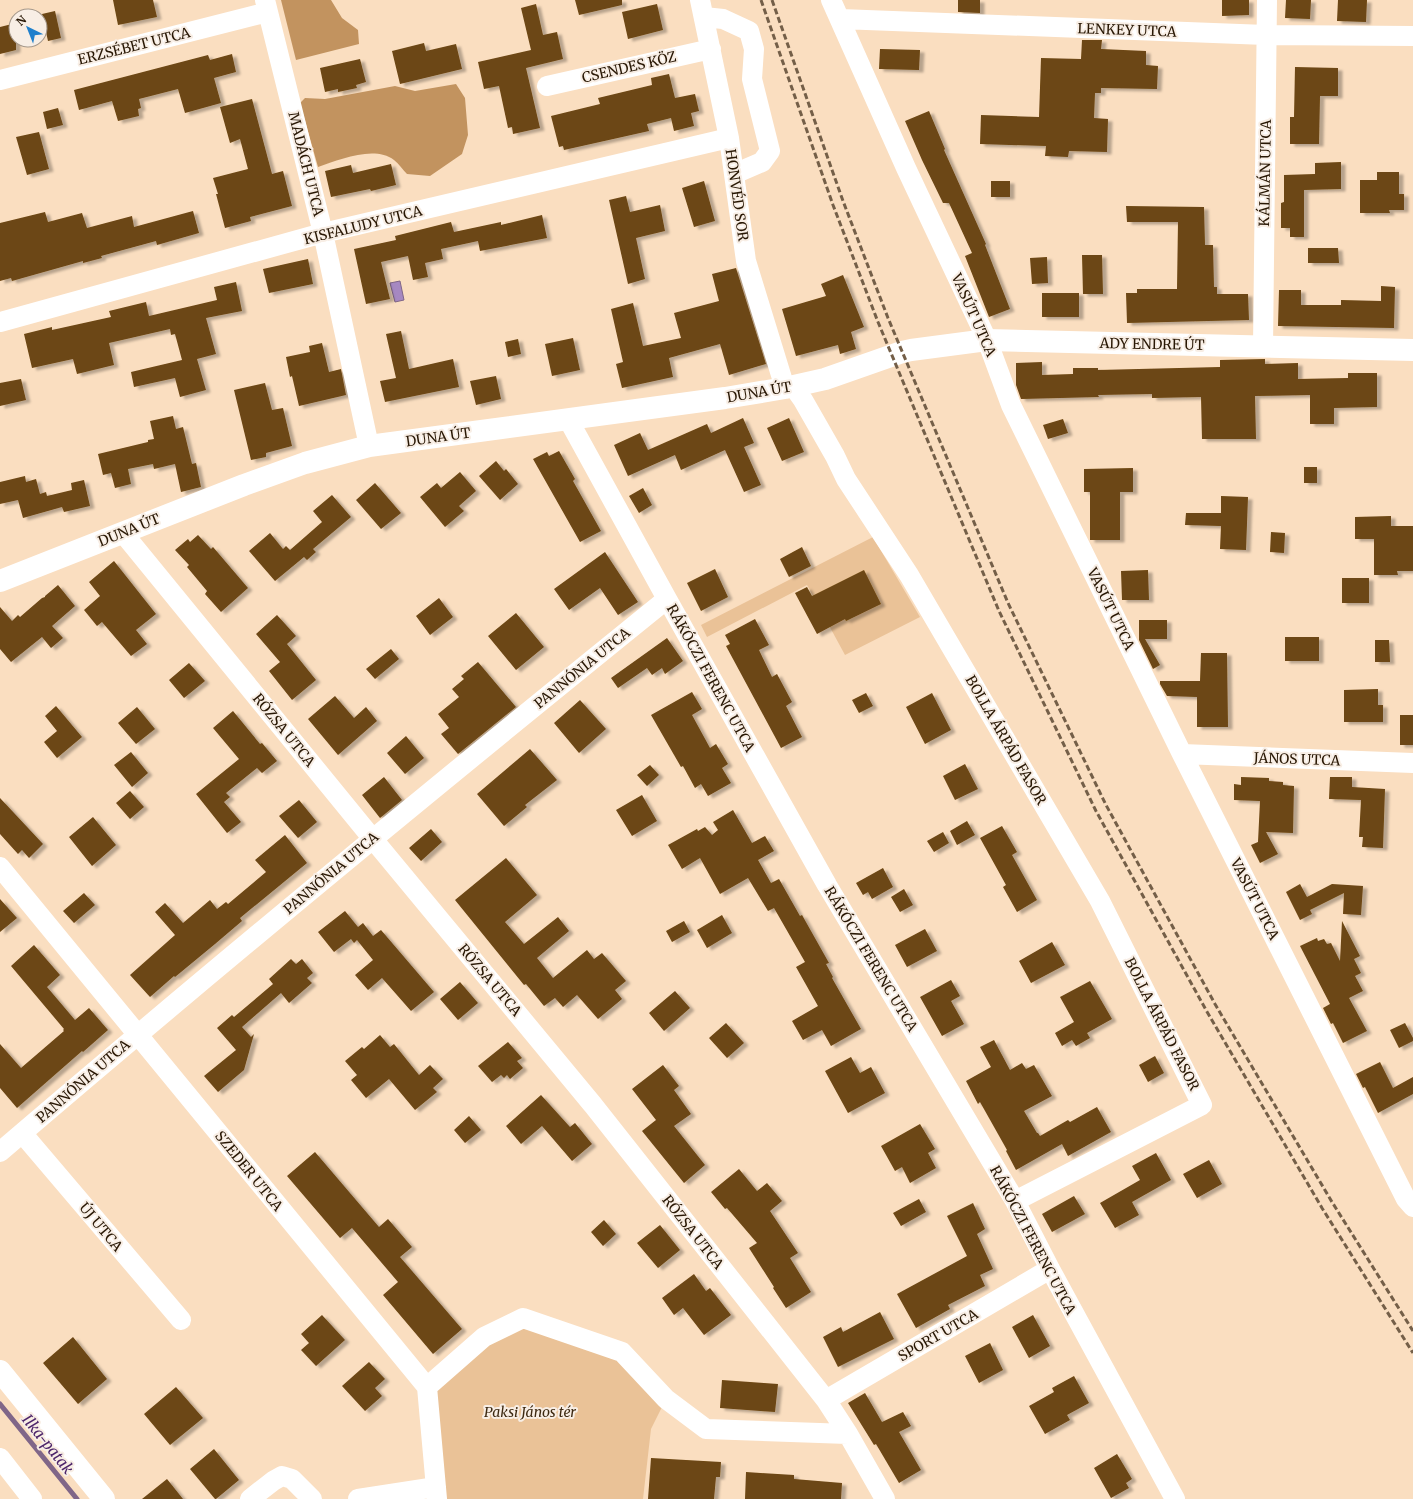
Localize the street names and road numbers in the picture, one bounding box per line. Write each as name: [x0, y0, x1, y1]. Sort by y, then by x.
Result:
street label: LENKEY UTCA: [1077, 19, 1177, 41]
street label: ERZSÉBET UTCA: [76, 23, 192, 69]
street label: CSENDES KÖZ: [580, 47, 678, 87]
street label: MADÁCH UTCA: [284, 110, 328, 218]
street label: KÁLMÁN UTCA: [1255, 119, 1275, 227]
street label: HONVÉD SOR: [722, 148, 752, 242]
street label: KISFALUDY UTCA: [302, 202, 424, 248]
street label: VASÚT UTCA: [947, 270, 1000, 360]
street label: ADY ENDRE ÚT: [1098, 334, 1205, 354]
street label: DUNA ÚT: [725, 377, 793, 407]
street label: DUNA ÚT: [404, 424, 472, 450]
street label: DUNA ÚT: [95, 509, 163, 551]
street label: VASÚT UTCA: [1083, 564, 1139, 653]
street label: RÁKÓCZI FERENC UTCA: [663, 601, 759, 755]
street label: PANNÓNIA UTCA: [530, 624, 634, 712]
street label: BOLLA ÁRPÁD FASOR: [961, 672, 1051, 808]
street label: RÓZSA UTCA: [249, 690, 319, 770]
street label: JÁNOS UTCA: [1252, 748, 1341, 770]
street label: PANNÓNIA UTCA: [280, 828, 382, 918]
street label: VASÚT UTCA: [1226, 854, 1283, 943]
street label: RÁKÓCZI FERENC UTCA: [820, 883, 922, 1035]
street label: RÓZSA UTCA: [454, 940, 526, 1020]
street label: BOLLA ÁRPÁD FASOR: [1121, 955, 1203, 1094]
street label: PANNÓNIA UTCA: [32, 1035, 134, 1127]
street label: SZEDER UTCA: [211, 1127, 287, 1215]
street label: RÁKÓCZI FERENC UTCA: [986, 1162, 1080, 1318]
street label: RÓZSA UTCA: [658, 1191, 728, 1273]
street label: ÚJ UTCA: [75, 1199, 127, 1255]
street label: SPORT UTCA: [895, 1305, 981, 1365]

